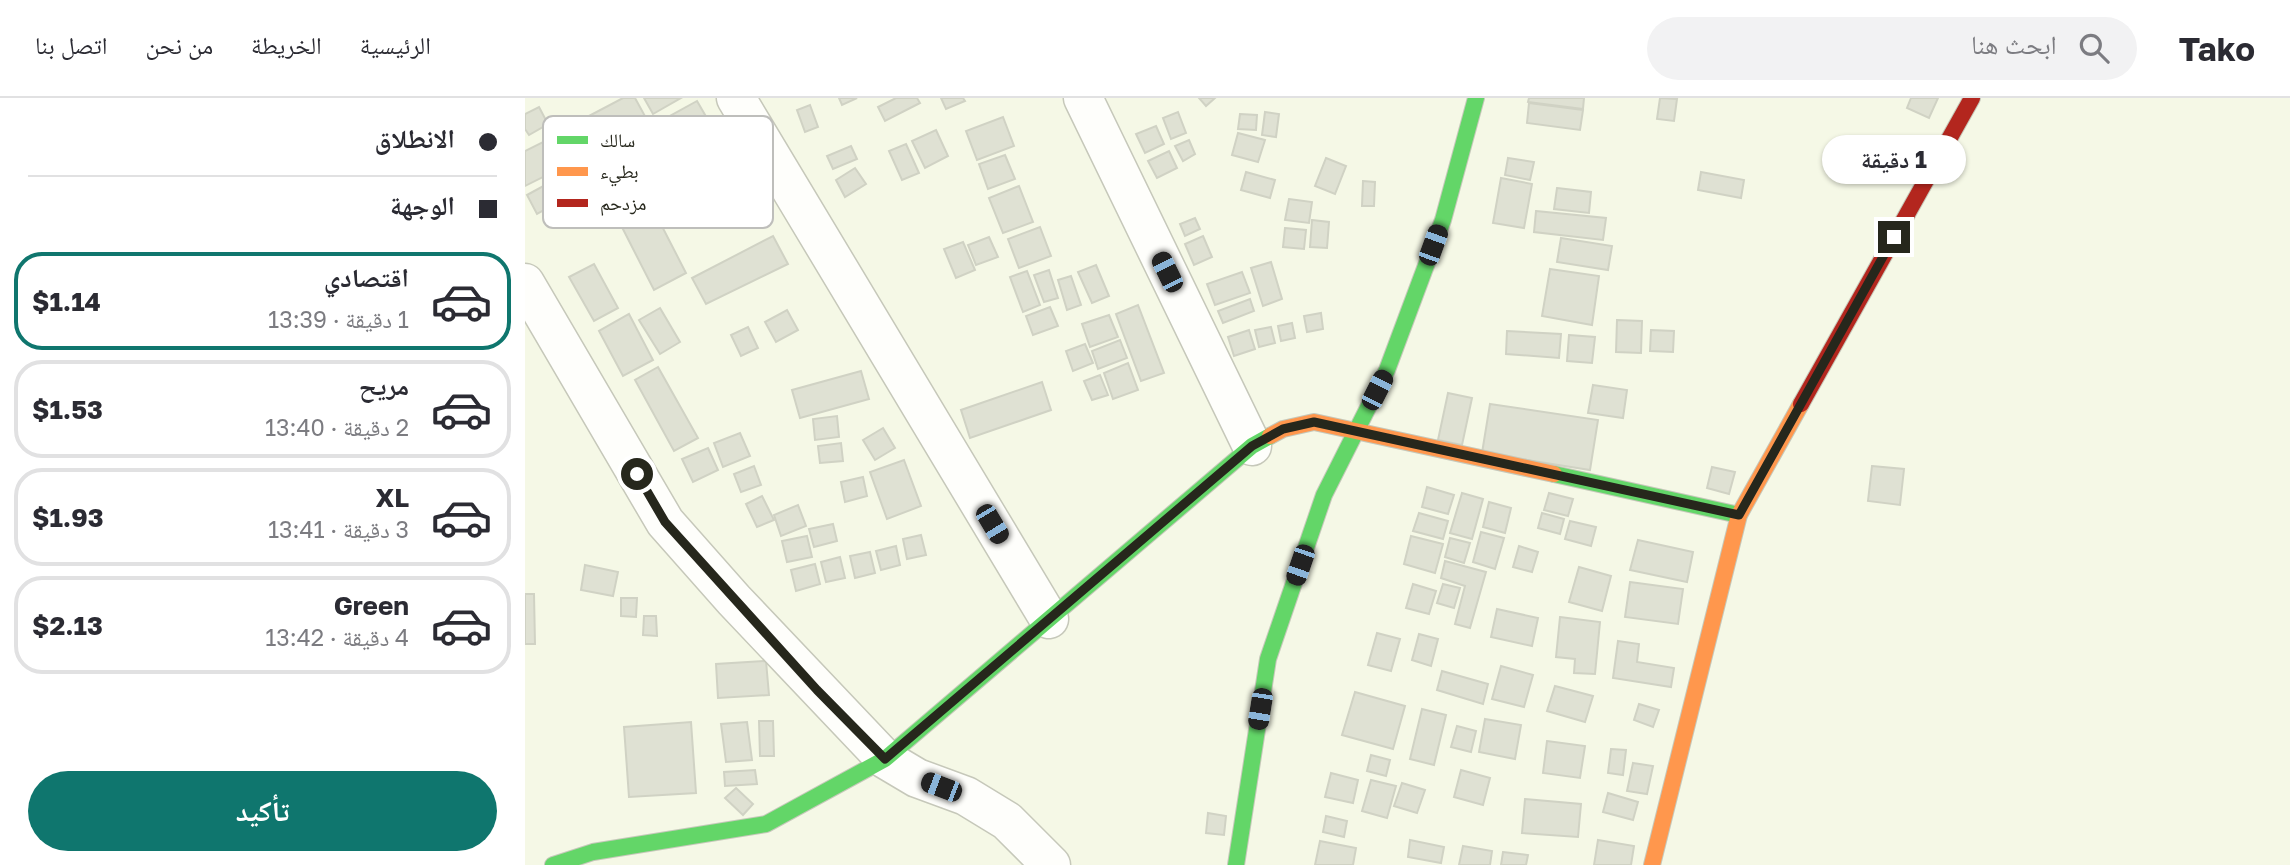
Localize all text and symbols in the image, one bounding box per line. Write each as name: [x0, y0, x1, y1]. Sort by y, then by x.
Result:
search box: [1647, 17, 2137, 80]
text: ابحث هنا: [1971, 29, 2057, 60]
icon: search: [2075, 29, 2113, 67]
text: Tako: [2179, 29, 2255, 68]
text: اتصل بنا: [35, 30, 107, 59]
text: من نحن: [145, 30, 213, 59]
text: الخريطة: [251, 30, 322, 59]
text: الرئيسية: [360, 30, 431, 59]
legend: [543, 116, 773, 228]
text: الانطلاق: [375, 123, 455, 154]
text: سالك: [600, 128, 635, 151]
callout: 1 دقيقة: [1822, 136, 1966, 184]
text: 1 دقيقة: [1861, 145, 1927, 173]
text: بطيء: [600, 159, 639, 187]
text: الوجهة: [390, 190, 455, 221]
text: مزدحم: [600, 191, 646, 216]
route end: [1878, 221, 1910, 253]
car: [1416, 222, 1451, 268]
car: [1149, 249, 1186, 295]
text: اقتصادي: [324, 262, 409, 293]
icon: car: [430, 270, 493, 333]
text: $1.14: [32, 286, 101, 317]
text: 1 دقيقة · 13:39: [268, 305, 409, 333]
car: [1359, 367, 1396, 413]
text: مريح: [359, 370, 409, 401]
icon: car: [430, 378, 493, 441]
text: $1.53: [32, 394, 103, 425]
text: 2 دقيقة · 13:40: [265, 413, 409, 441]
route start: [621, 458, 653, 490]
text: XL: [375, 482, 409, 513]
icon: car: [430, 486, 493, 549]
car: [973, 501, 1012, 547]
text: $1.93: [32, 502, 104, 533]
text: 3 دقيقة · 13:41: [268, 515, 409, 543]
car: [1284, 542, 1317, 588]
text: Green: [334, 590, 409, 621]
icon: car: [430, 594, 493, 657]
text: $2.13: [32, 610, 103, 641]
text: 4 دقيقة · 13:42: [265, 623, 409, 651]
car: [1247, 687, 1274, 731]
car: [918, 770, 965, 804]
button: تأكيد: [28, 771, 497, 851]

